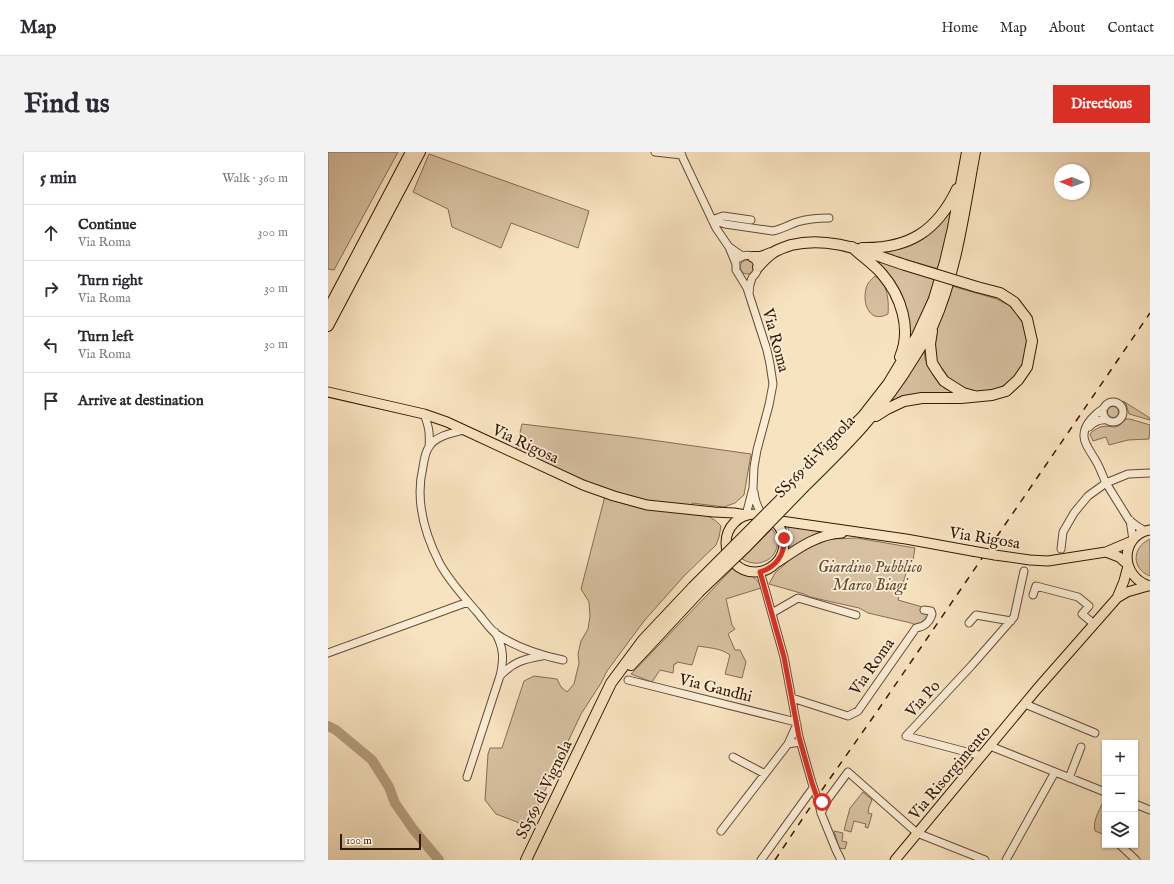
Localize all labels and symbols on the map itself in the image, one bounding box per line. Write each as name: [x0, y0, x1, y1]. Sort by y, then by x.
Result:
north arrow: [1054, 164, 1090, 200]
street label: Via Roma: [757, 306, 793, 375]
street label: SS569 di Vignola: [771, 412, 860, 503]
street label: Via Rigosa: [488, 420, 562, 469]
street label: Via Rigosa: [947, 523, 1022, 554]
route end: [775, 529, 793, 547]
park label: Giardino Pubblico Marco Biagi: [818, 558, 923, 596]
street label: Via Roma: [845, 635, 900, 700]
street label: Via Gandhi: [676, 670, 754, 708]
street label: Via Po: [901, 677, 945, 723]
street label: Via Risorgimento: [905, 722, 996, 825]
street label: SS569 di Vignola: [512, 737, 577, 843]
route start: [813, 793, 831, 811]
scale bar: [340, 832, 421, 851]

